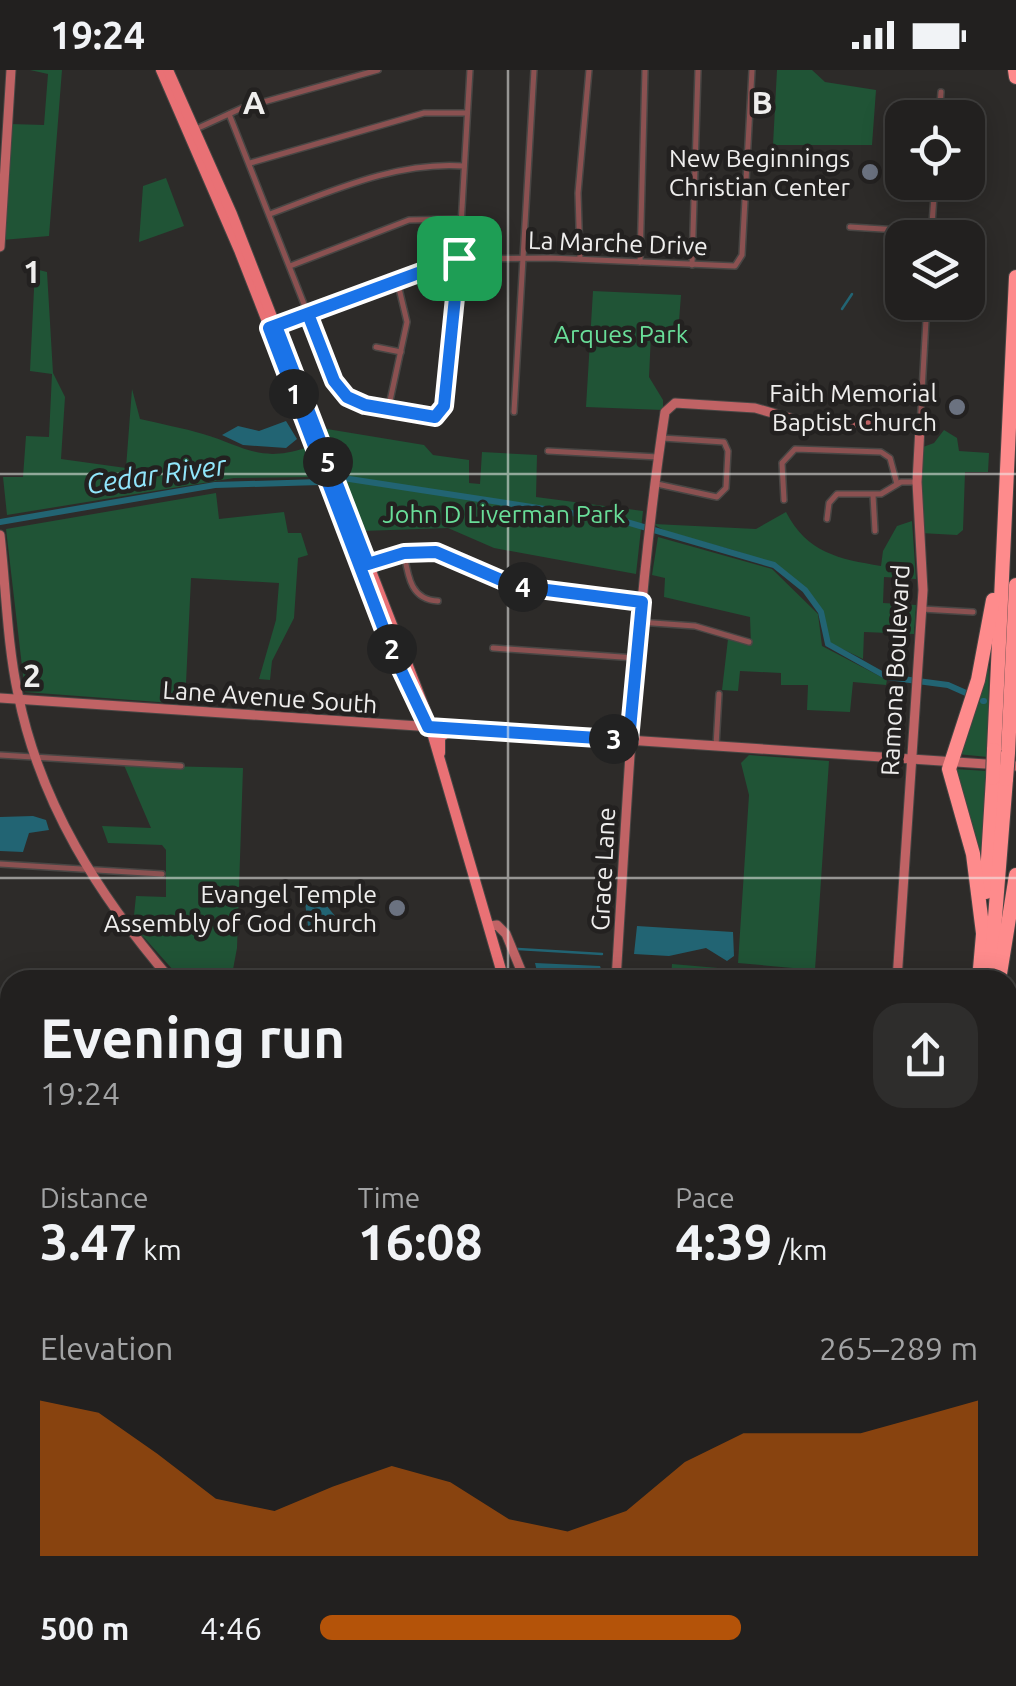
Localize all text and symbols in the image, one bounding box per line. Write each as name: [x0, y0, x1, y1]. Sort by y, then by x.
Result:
text: 19:24: [50, 14, 145, 56]
text: A: [243, 84, 266, 120]
text: B: [751, 84, 773, 120]
map controls: [885, 100, 985, 320]
button: locate: [885, 100, 985, 200]
place label: New Beginnings Christian Center: [669, 144, 851, 201]
marker: New Beginnings Christian Center: [859, 161, 881, 183]
pin: [417, 216, 502, 301]
button: layers: [885, 220, 985, 320]
street label: La Marche Drive: [528, 226, 708, 260]
icon: arrive: [432, 231, 487, 286]
text: 1: [23, 253, 41, 289]
park label: Arques Park: [554, 320, 689, 348]
pin: 1: [269, 369, 319, 419]
text: 1: [286, 378, 302, 409]
place label: Faith Memorial Baptist Church: [769, 379, 937, 436]
marker: Faith Memorial Baptist Church: [946, 396, 968, 418]
pin: 5: [303, 437, 353, 487]
text: 5: [320, 446, 336, 477]
water label: Cedar River: [84, 449, 229, 499]
park label: John D Liverman Park: [383, 500, 626, 528]
pin: 4: [498, 562, 548, 612]
street label: Ramona Boulevard: [875, 564, 915, 776]
text: 4: [515, 571, 531, 602]
pin: 2: [367, 624, 417, 674]
text: 2: [384, 633, 400, 664]
text: 2: [23, 657, 41, 693]
street label: Lane Avenue South: [162, 676, 378, 718]
pin: 3: [589, 714, 639, 764]
text: 3: [606, 723, 622, 754]
street label: Grace Lane: [586, 807, 620, 931]
place label: Evangel Temple Assembly of God Church: [104, 880, 377, 937]
marker: Evangel Temple Assembly of God Church: [386, 897, 408, 919]
button: share: [873, 1003, 978, 1108]
text: Evening run: [40, 1007, 345, 1068]
text: 19:24: [40, 1075, 120, 1111]
text: Distance: [40, 1182, 148, 1213]
text: Time: [358, 1182, 420, 1213]
text: Pace: [675, 1182, 735, 1213]
text: 3.47: [40, 1213, 137, 1269]
text: 16:08: [358, 1213, 483, 1269]
text: 4:39: [675, 1213, 772, 1269]
text: km: [137, 1234, 182, 1265]
text: /km: [772, 1234, 827, 1265]
text: Elevation: [40, 1330, 173, 1366]
text: 265–289 m: [819, 1330, 978, 1366]
text: 500 m: [40, 1610, 129, 1646]
text: 4:46: [200, 1610, 262, 1646]

